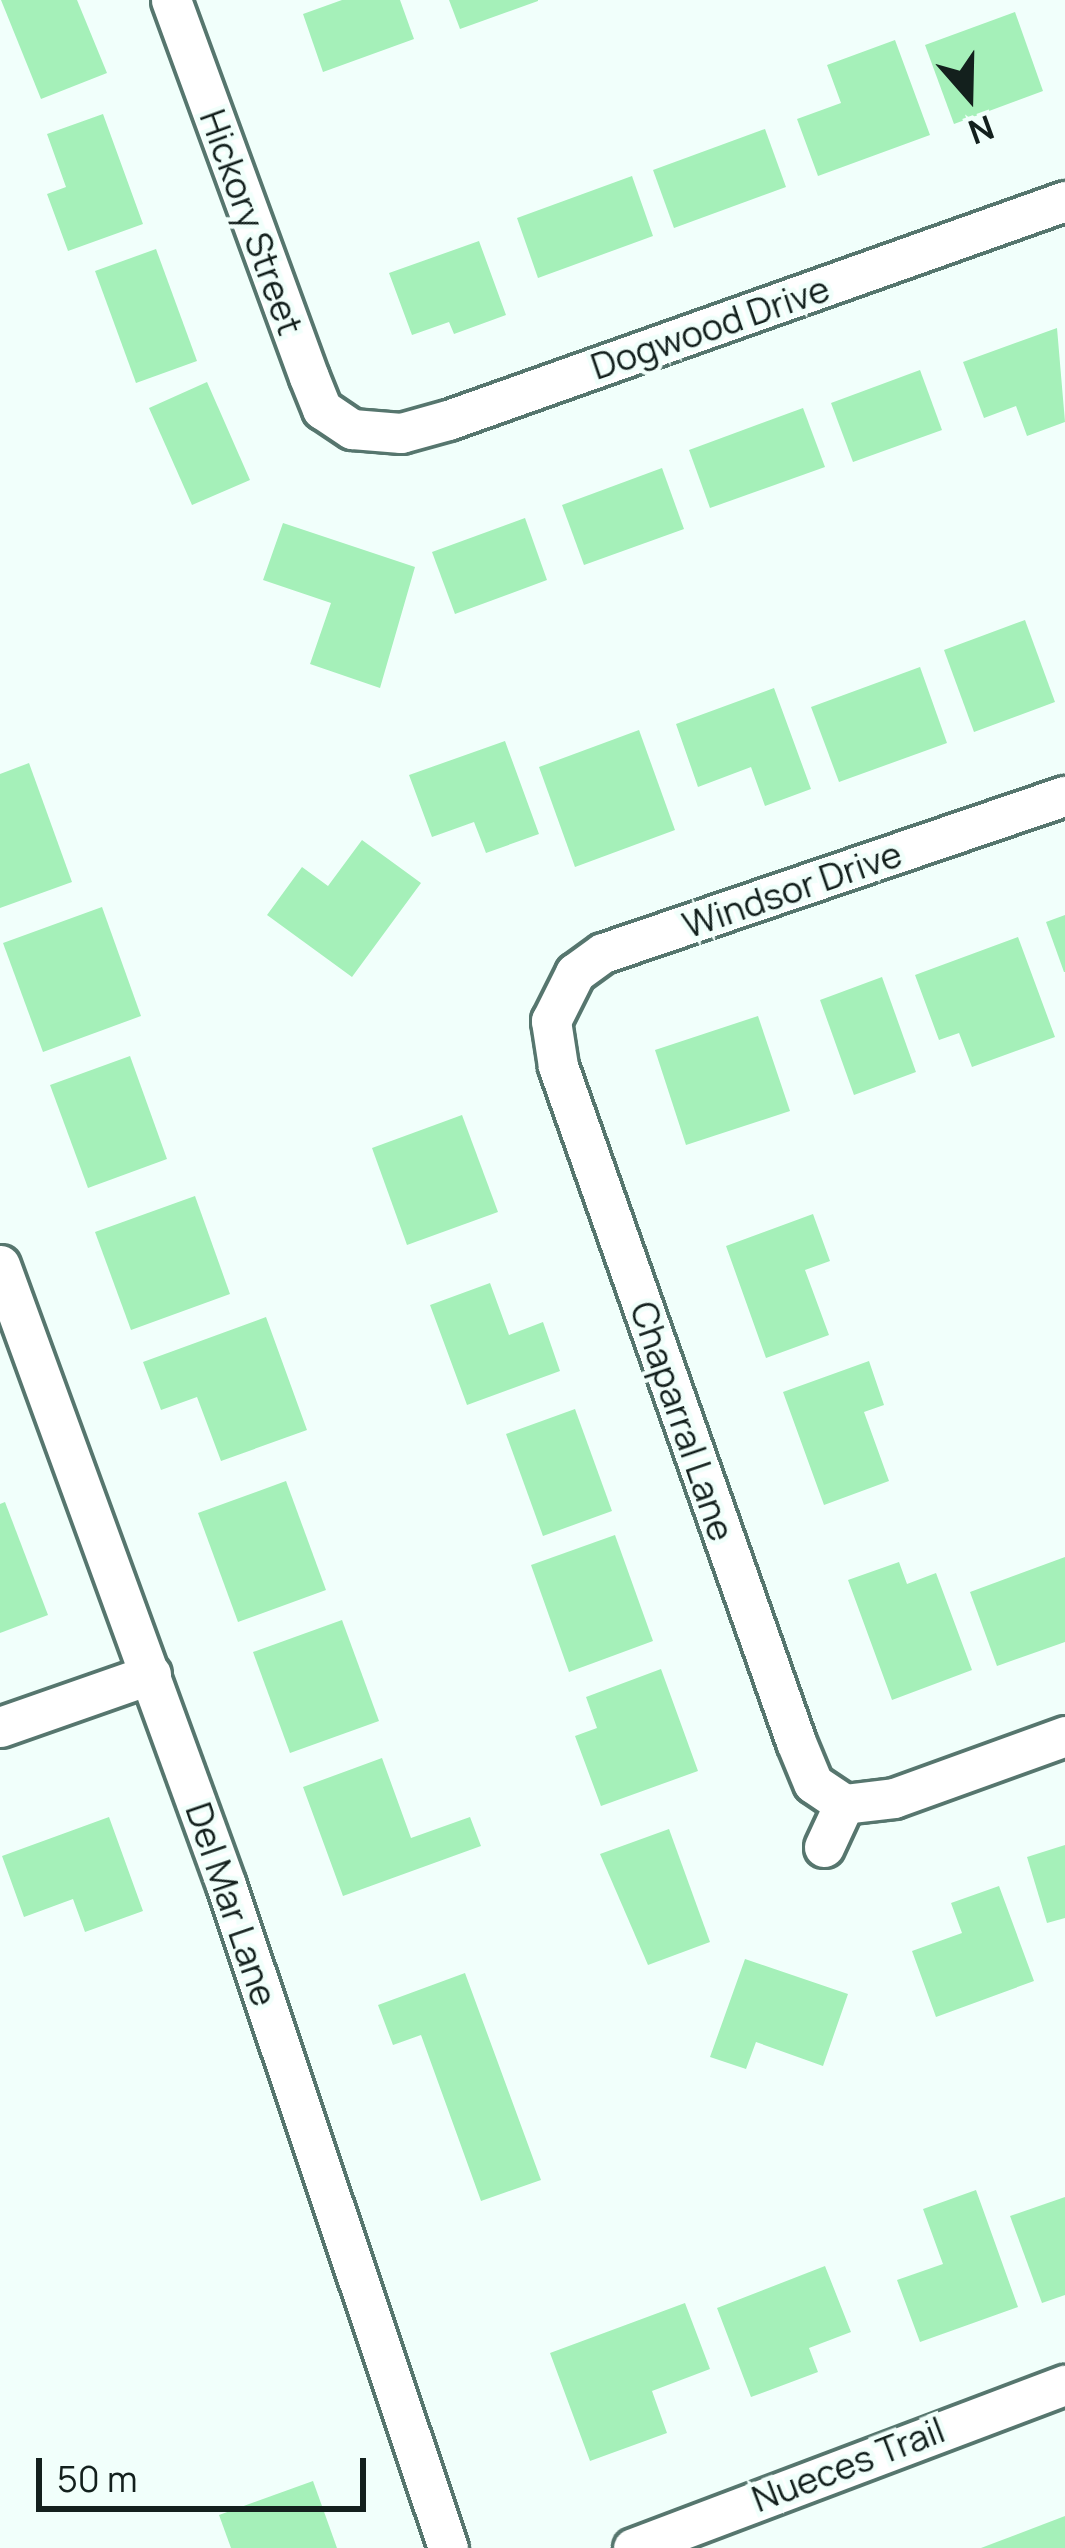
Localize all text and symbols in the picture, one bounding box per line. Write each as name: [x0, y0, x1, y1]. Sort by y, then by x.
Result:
north arrow: [909, 36, 1029, 156]
street label: Hickory Street: [191, 104, 313, 340]
text: N: [963, 105, 1000, 155]
street label: Dogwood Drive: [585, 266, 835, 388]
street label: Windsor Drive: [677, 831, 907, 947]
street label: Chaparral Lane: [622, 1296, 744, 1546]
street label: Del Mar Lane: [177, 1797, 287, 2011]
street label: Nueces Trail: [746, 2408, 950, 2520]
scale bar: [42, 2434, 372, 2508]
text: 50 m: [57, 2454, 137, 2503]

